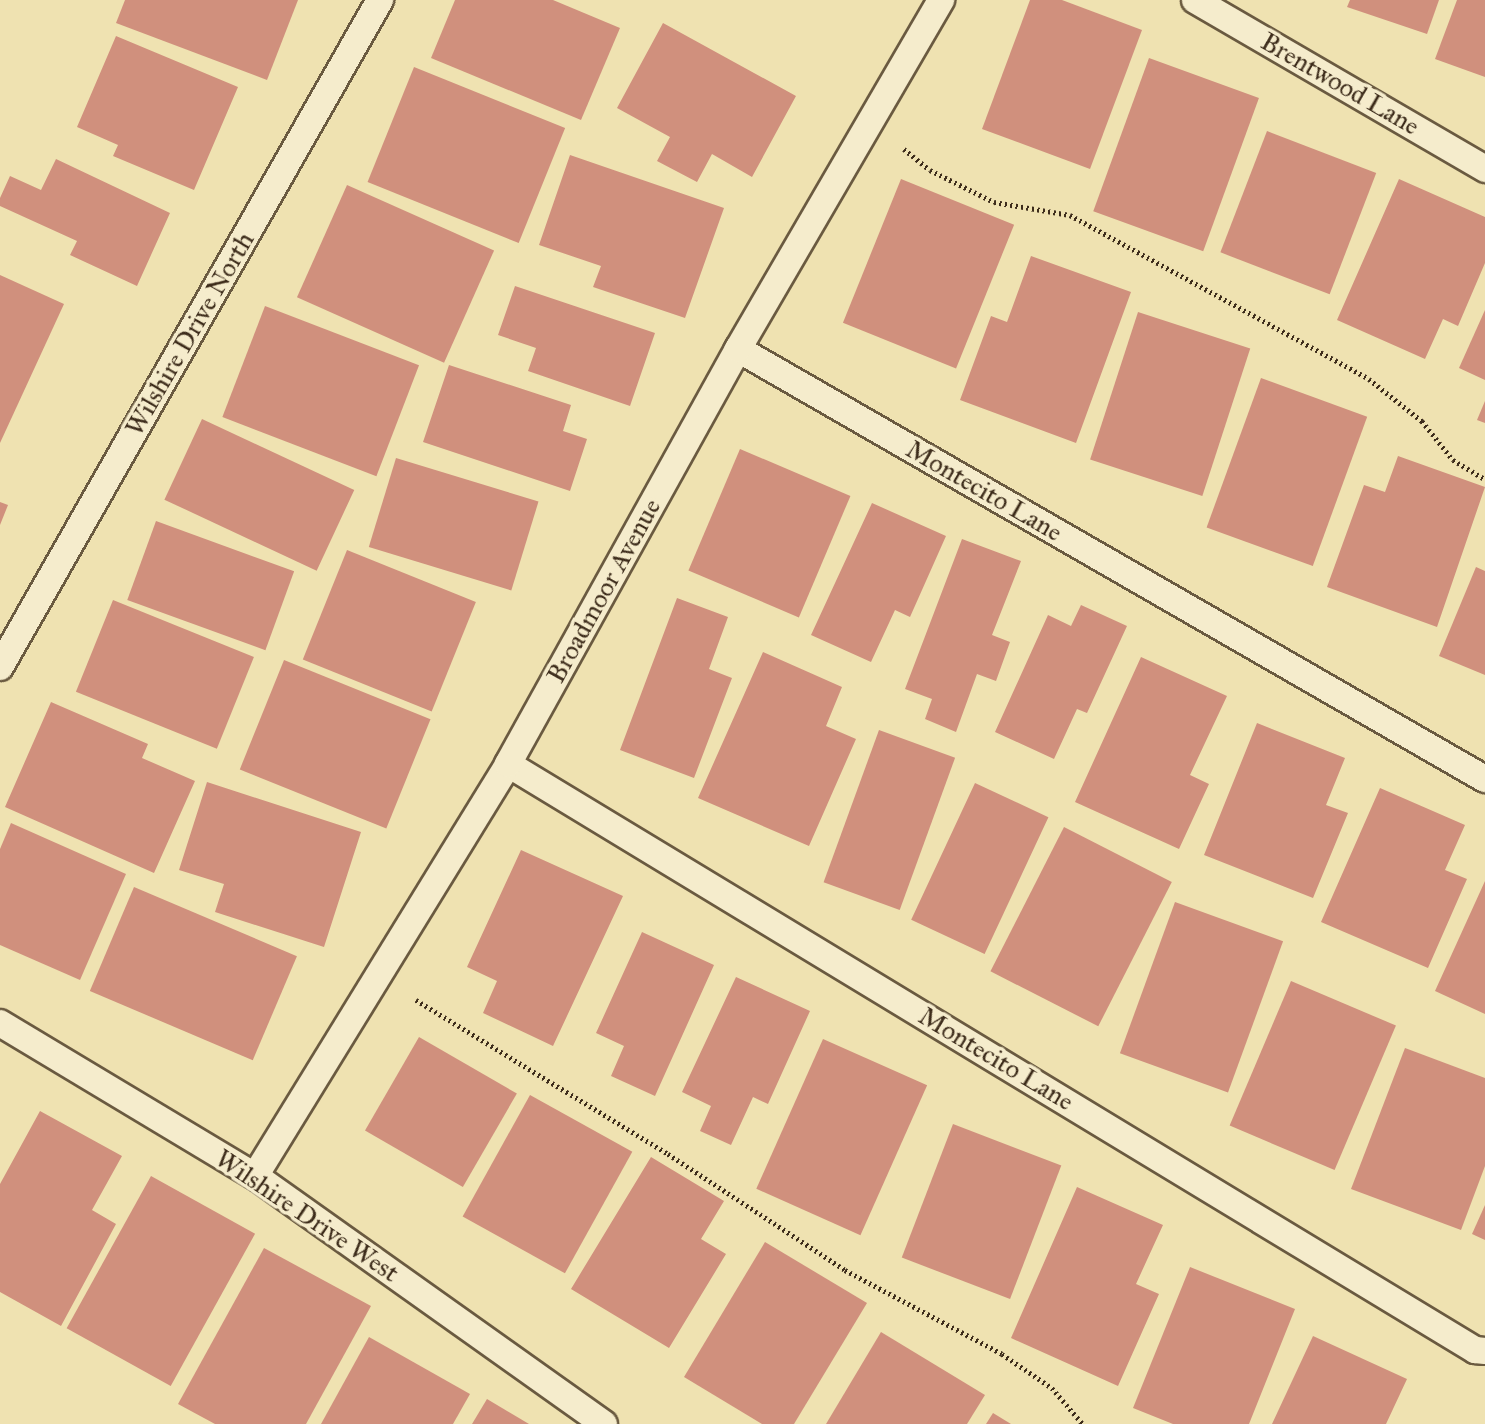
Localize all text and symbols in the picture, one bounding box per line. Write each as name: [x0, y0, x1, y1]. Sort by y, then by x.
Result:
street label: Brentwood Lane: [1255, 26, 1425, 142]
street label: Wilshire Drive North: [119, 227, 261, 441]
street label: Montecito Lane: [900, 434, 1068, 548]
street label: Broadmoor Avenue: [540, 493, 668, 689]
street label: Montecito Lane: [913, 1001, 1079, 1117]
street label: Wilshire Drive West: [209, 1143, 405, 1289]

